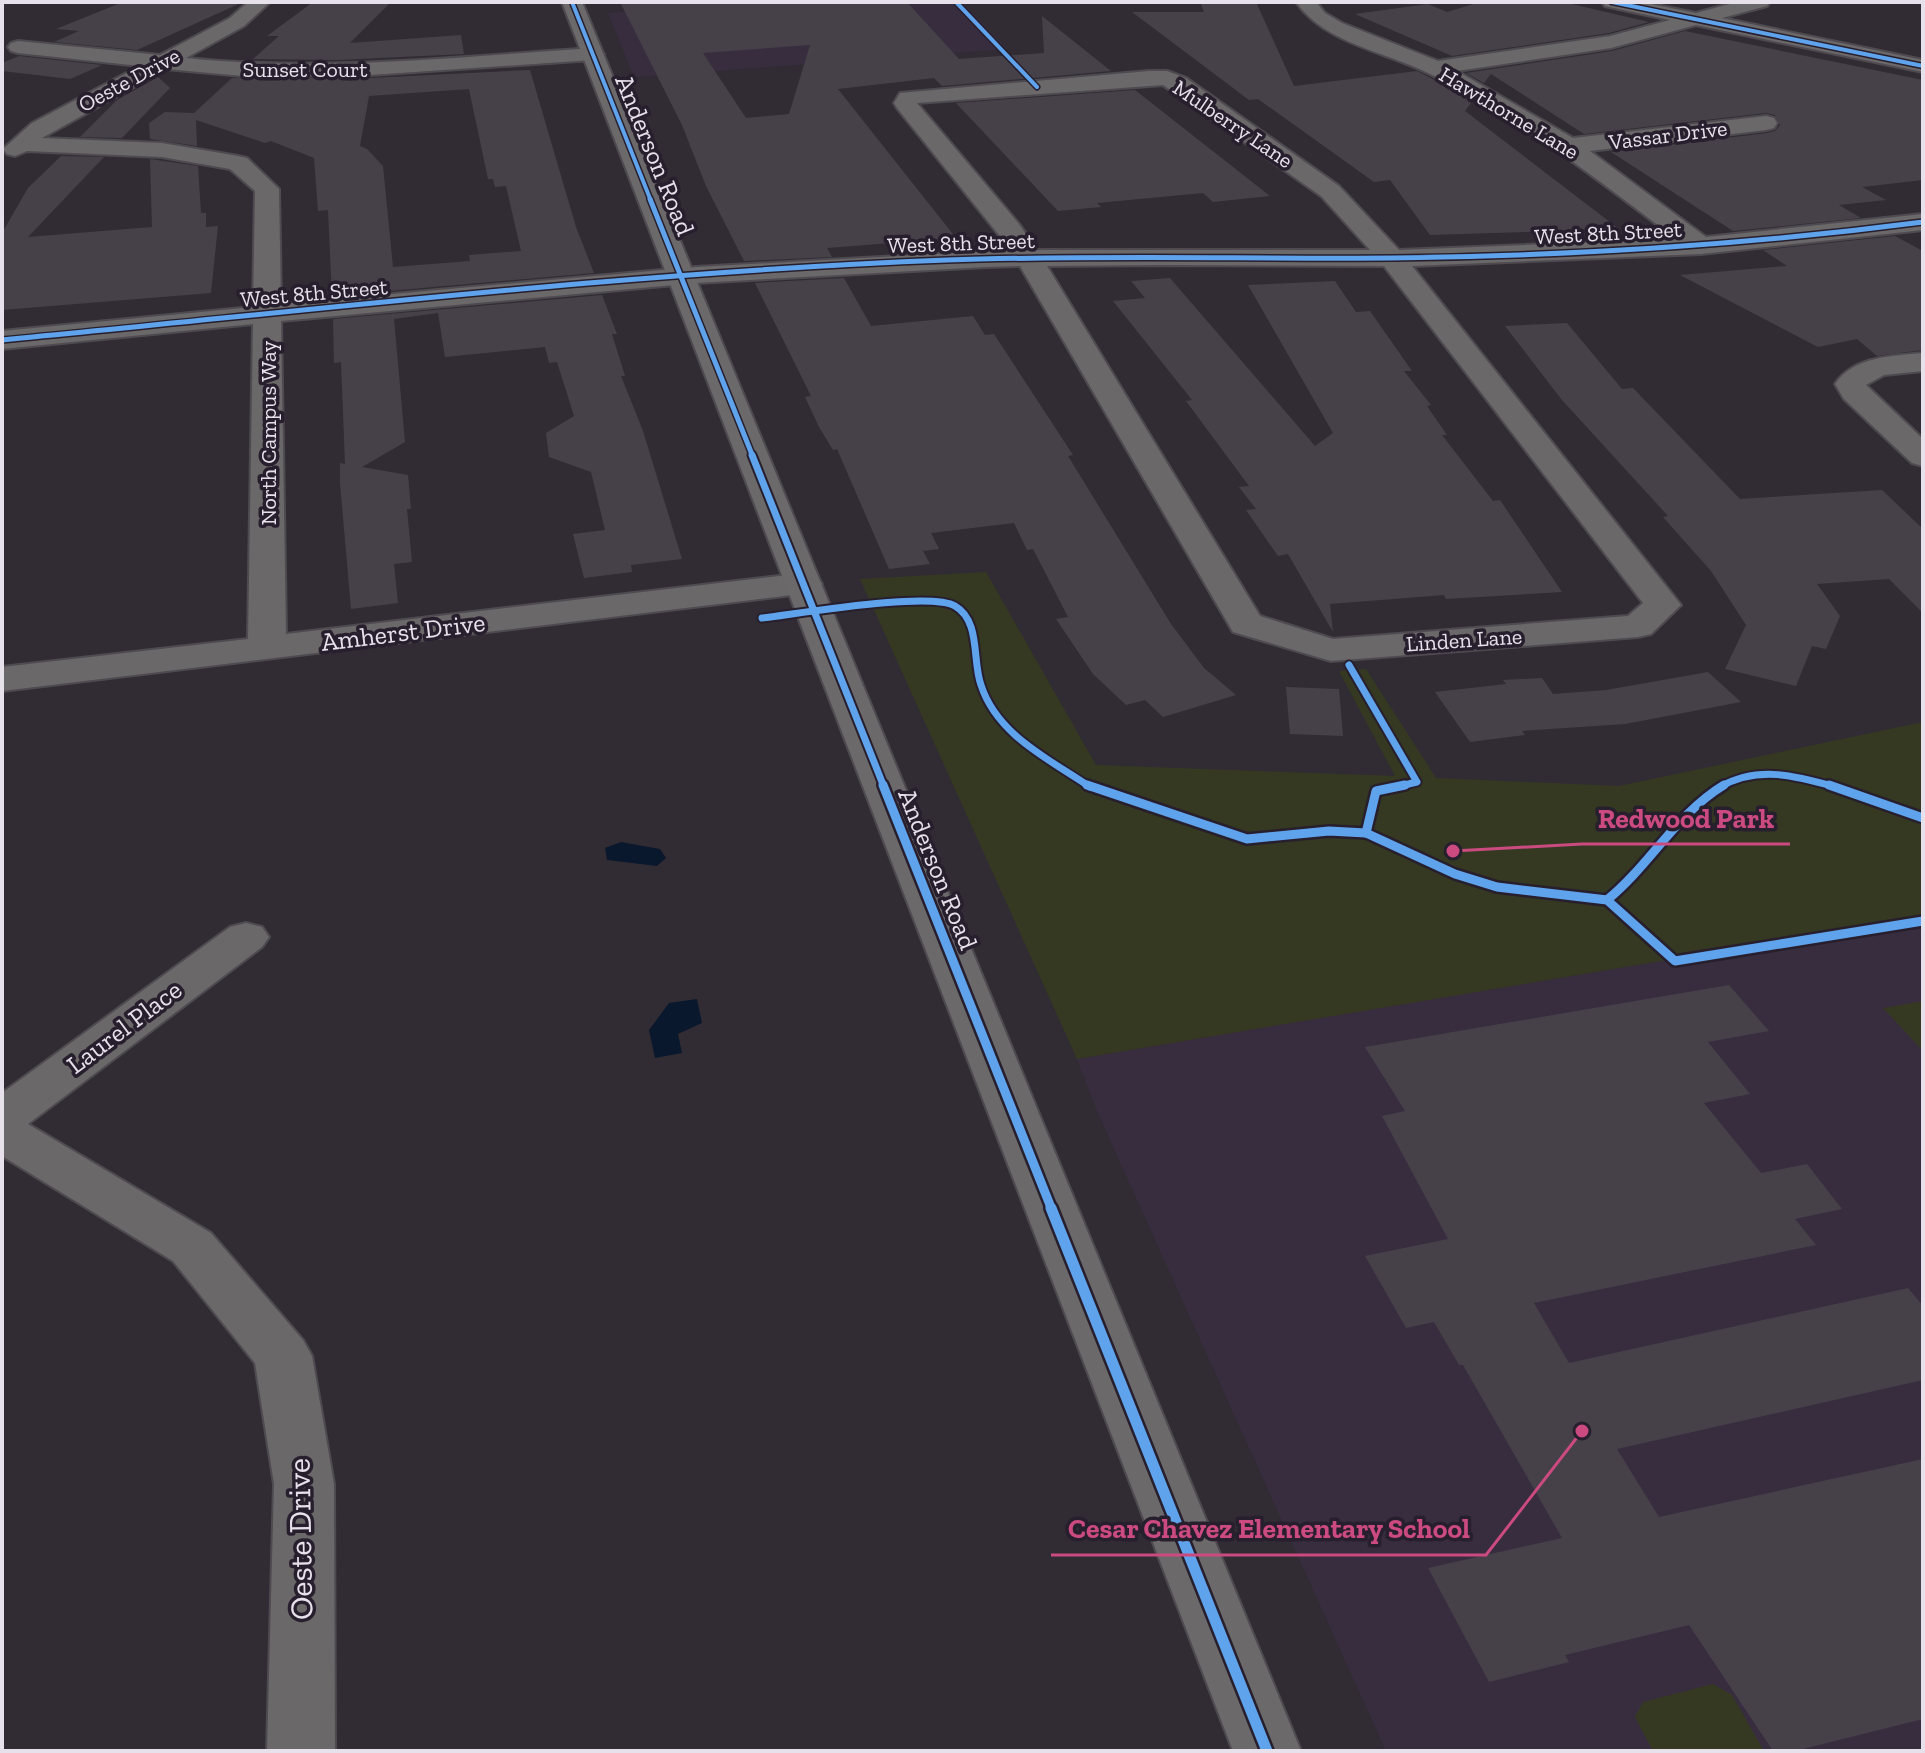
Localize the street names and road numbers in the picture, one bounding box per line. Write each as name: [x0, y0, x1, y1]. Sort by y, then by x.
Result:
street label: Oeste Drive: [74, 42, 184, 118]
street label: Sunset Court: [242, 56, 368, 83]
street label: Hawthorne Lane: [1434, 61, 1584, 165]
street label: Anderson Road: [608, 70, 702, 240]
street label: Mulberry Lane: [1168, 74, 1298, 174]
street label: Vassar Drive: [1606, 114, 1729, 156]
street label: West 8th Street: [1534, 216, 1683, 250]
street label: West 8th Street: [887, 227, 1036, 259]
street label: West 8th Street: [239, 273, 390, 313]
street label: North Campus Way: [255, 340, 282, 525]
street label: Amherst Drive: [319, 606, 487, 658]
street label: Linden Lane: [1405, 622, 1523, 658]
street label: Anderson Road: [891, 784, 985, 954]
street label: Laurel Place: [60, 973, 188, 1081]
street label: Oeste Drive: [280, 1458, 320, 1620]

